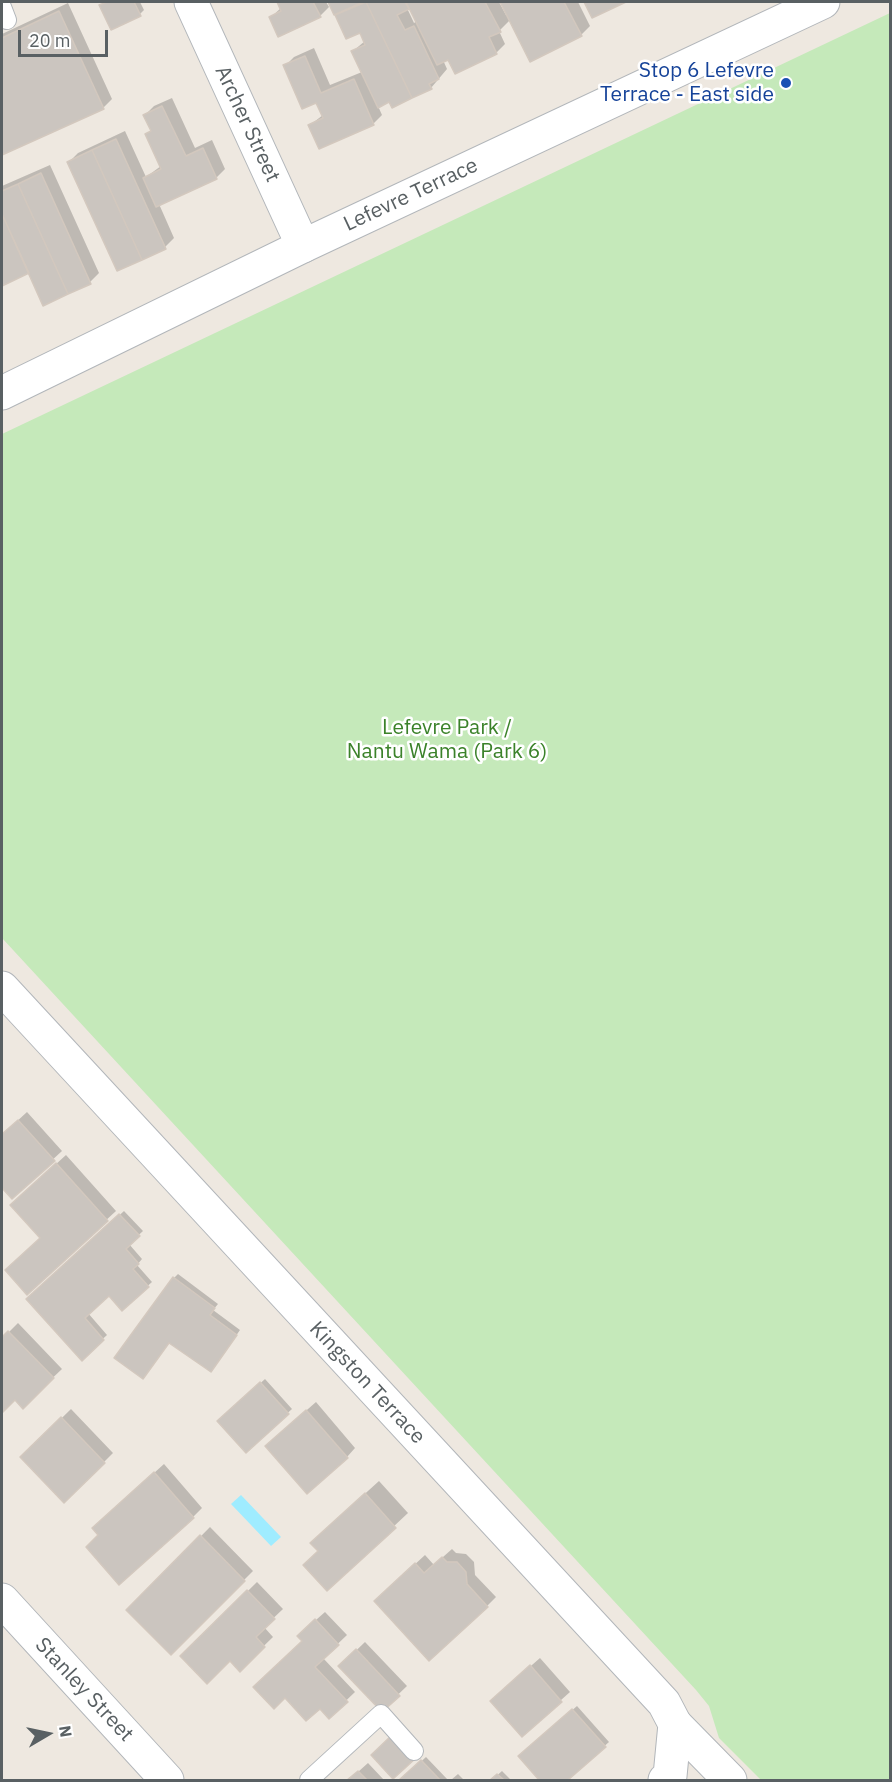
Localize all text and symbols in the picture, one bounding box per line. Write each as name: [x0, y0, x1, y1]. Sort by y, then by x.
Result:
scale bar: [21, 18, 111, 56]
text: 20 m: [29, 29, 71, 52]
place label: Stop 6 Lefevre Terrace - East side: [600, 58, 774, 108]
street label: Archer Street: [209, 62, 285, 186]
marker: Stop 6 Lefevre Terrace - East side: [779, 76, 793, 90]
street label: Lefevre Terrace: [340, 153, 482, 237]
park label: Lefevre Park / Nantu Wama (Park 6): [347, 715, 547, 765]
street label: Kingston Terrace: [304, 1317, 430, 1449]
street label: Stanley Street: [29, 1633, 139, 1747]
north arrow: [18, 1704, 78, 1764]
text: N: [55, 1724, 77, 1738]

